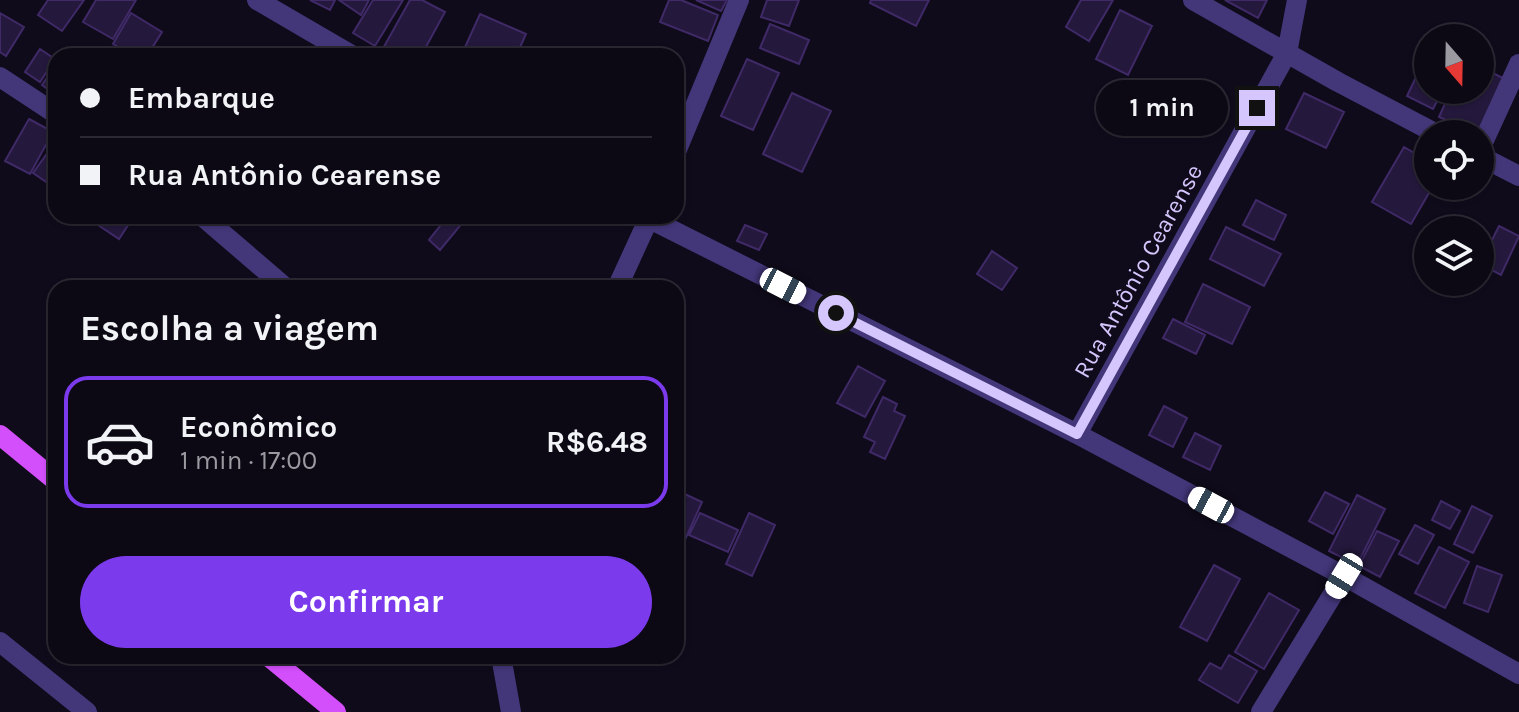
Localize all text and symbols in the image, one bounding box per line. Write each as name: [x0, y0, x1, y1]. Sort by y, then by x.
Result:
north arrow: [1414, 24, 1494, 104]
map controls: [1414, 24, 1494, 296]
text: Embarque: [128, 80, 275, 116]
callout: 1 min: [1097, 80, 1229, 136]
route end: [1239, 90, 1275, 126]
text: 1 min: [1129, 92, 1195, 123]
button: locate: [1414, 120, 1494, 200]
text: Rua Antônio Cearense: [128, 157, 441, 193]
street label: Rua Antônio Cearense: [1068, 159, 1208, 383]
button: layers: [1414, 216, 1494, 296]
car: [756, 264, 810, 308]
route start: [818, 295, 854, 331]
text: Escolha a viagem: [80, 307, 379, 349]
icon: car: [84, 406, 156, 478]
text: Econômico: [180, 409, 337, 445]
text: R$6.48: [546, 424, 648, 460]
text: 1 min · 17:00: [180, 445, 317, 476]
car: [1184, 483, 1238, 527]
car: [1321, 549, 1367, 603]
button: Confirmar: [80, 556, 652, 648]

